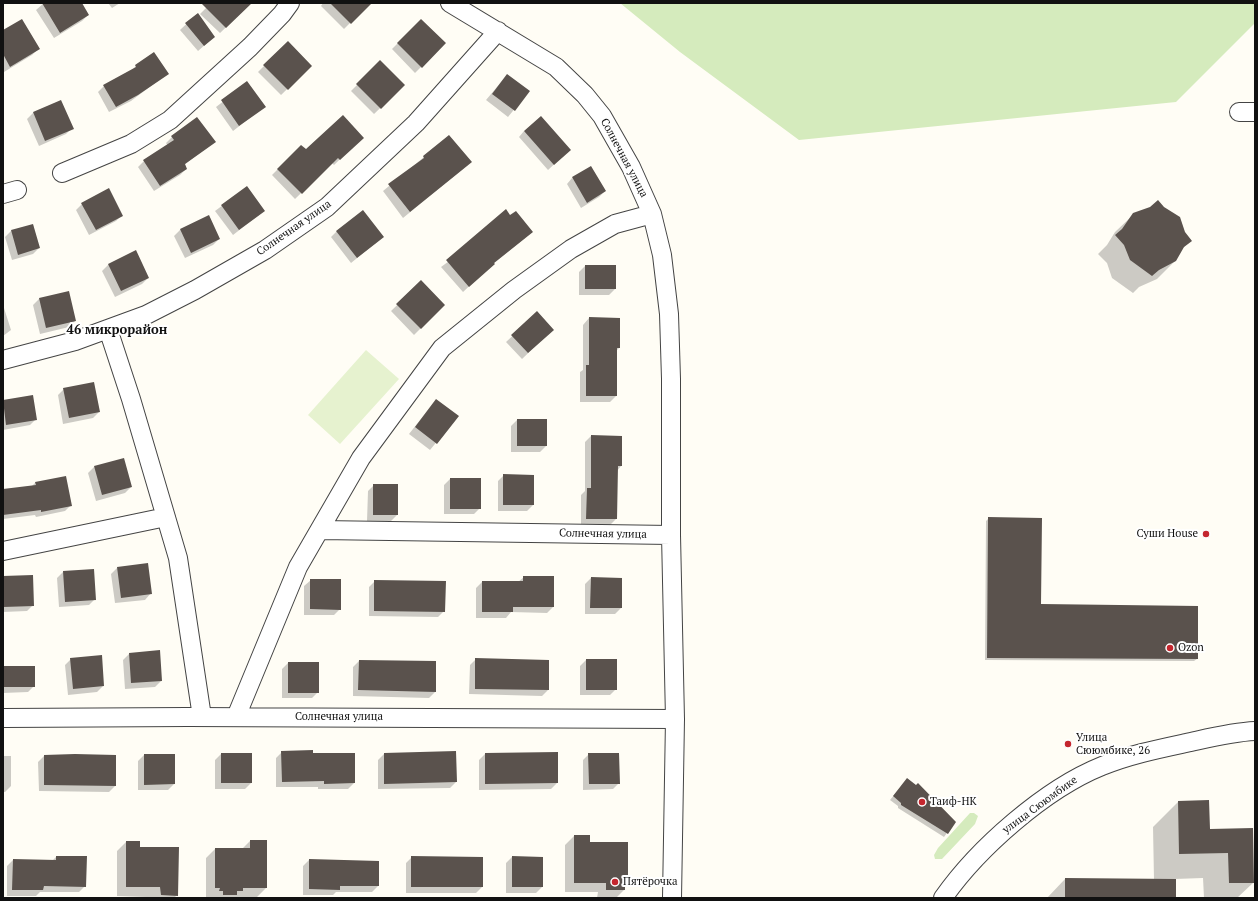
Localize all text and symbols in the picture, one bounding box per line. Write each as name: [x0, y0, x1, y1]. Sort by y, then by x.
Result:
street label: Солнечная улица: [598, 116, 650, 200]
street label: Солнечная улица: [254, 197, 334, 259]
district label: 46 микрорайон: [67, 322, 167, 338]
street label: Солнечная улица: [559, 527, 647, 541]
place label: Суши House: [1136, 527, 1198, 541]
marker: Суши House: [1201, 529, 1211, 539]
place label: Ozon: [1178, 641, 1204, 655]
marker: Ozon: [1165, 643, 1175, 653]
street label: Солнечная улица: [295, 710, 383, 724]
place label: Улица Сююмбике, 26: [1076, 731, 1150, 757]
marker: Улица Сююмбике, 26: [1063, 739, 1073, 749]
street label: улица Сююмбике: [1000, 773, 1080, 837]
place label: Таиф-НК: [930, 795, 977, 809]
marker: Таиф-НК: [917, 797, 927, 807]
place label: Пятёрочка: [623, 875, 677, 889]
marker: Пятёрочка: [610, 877, 620, 887]

